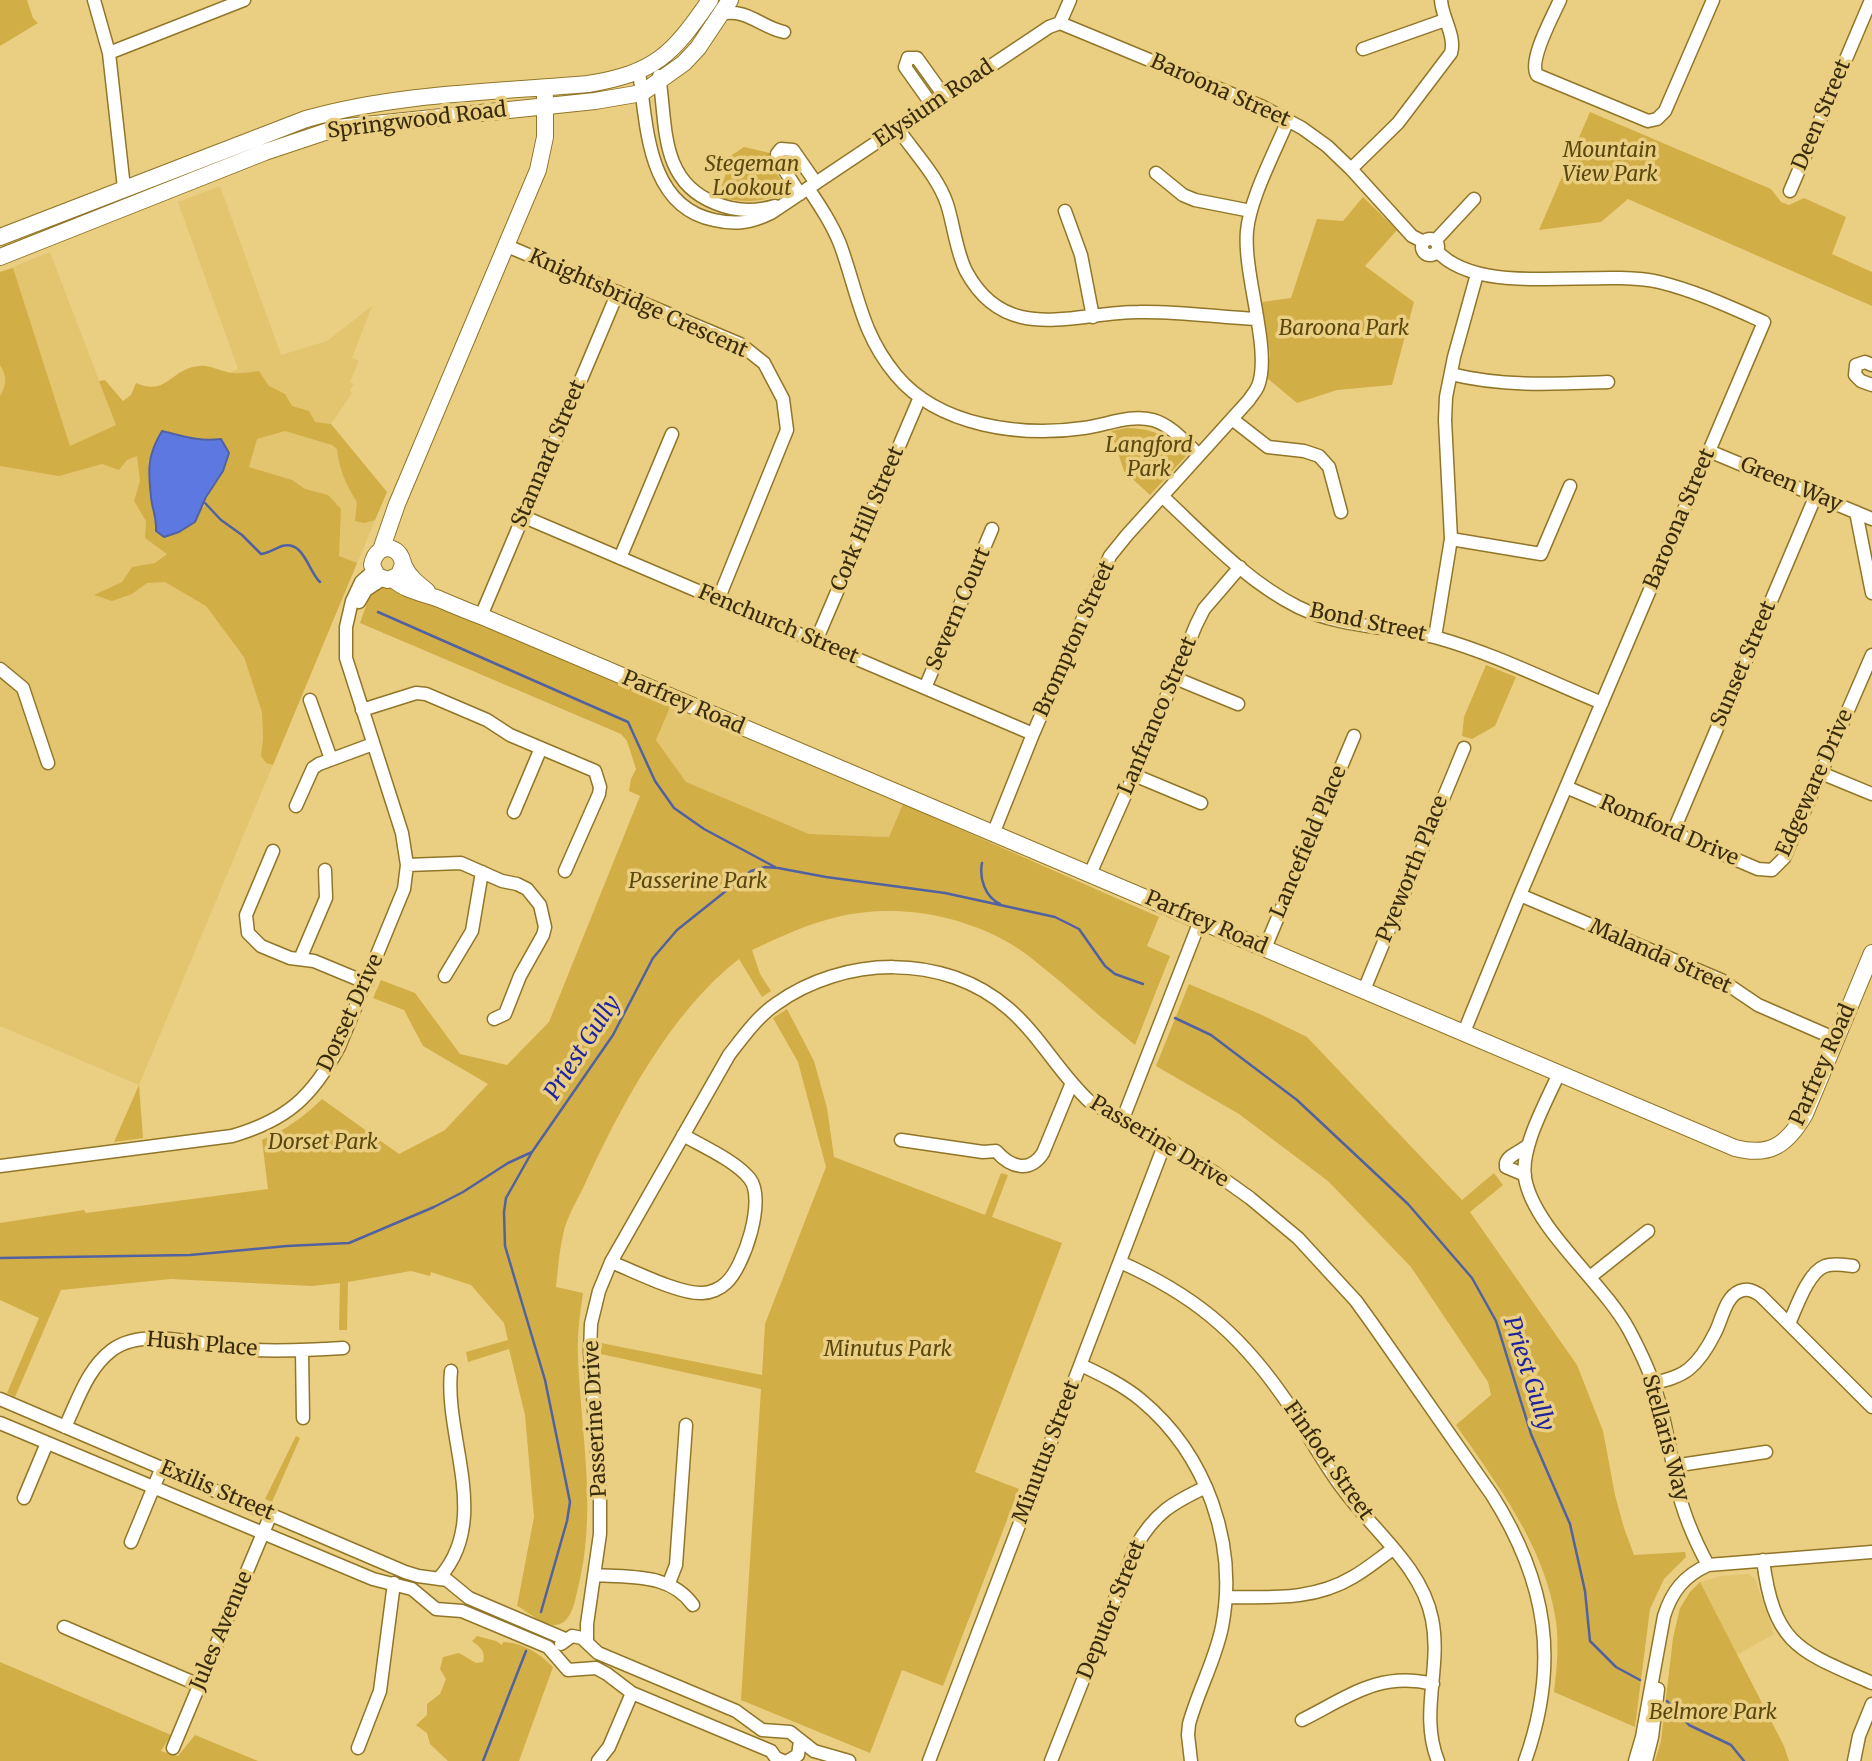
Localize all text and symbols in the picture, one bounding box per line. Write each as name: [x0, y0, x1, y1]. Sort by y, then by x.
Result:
street label: Baroona Street: [1146, 49, 1294, 133]
street label: Elysium Road: [870, 55, 998, 153]
street label: Deen Street: [1787, 56, 1857, 174]
street label: Springwood Road: [326, 98, 508, 144]
park label: Mountain View Park: [1562, 138, 1658, 188]
park label: Stegeman Lookout: [705, 152, 799, 202]
street label: Knightsbridge Crescent: [525, 244, 751, 364]
park label: Baroona Park: [1279, 316, 1409, 342]
street label: Stannard Street: [507, 377, 591, 531]
park label: Langford Park: [1105, 433, 1193, 483]
street label: Cork Hill Street: [826, 443, 910, 595]
street label: Baroona Street: [1639, 445, 1721, 593]
street label: Green Way: [1736, 452, 1846, 518]
street label: Severn Court: [922, 544, 996, 674]
street label: Brompton Street: [1029, 557, 1121, 721]
street label: Fenchurch Street: [694, 580, 862, 670]
street label: Sunset Street: [1706, 597, 1782, 731]
street label: Bond Street: [1307, 598, 1429, 648]
street label: Lanfranco Street: [1113, 633, 1203, 799]
street label: Parfrey Road: [618, 666, 748, 740]
street label: Edgeware Drive: [1771, 706, 1859, 860]
street label: Lancefield Place: [1266, 762, 1352, 922]
street label: Romford Drive: [1596, 790, 1742, 872]
street label: Pyeworth Place: [1372, 792, 1454, 946]
park label: Passerine Park: [628, 869, 768, 895]
street label: Parfrey Road: [1141, 886, 1271, 960]
street label: Malanda Street: [1585, 914, 1735, 1000]
street label: Dorset Drive: [313, 950, 389, 1076]
water label: Priest Gully: [539, 991, 627, 1105]
street label: Parfrey Road: [1785, 1000, 1861, 1130]
street label: Passerine Drive: [1085, 1091, 1233, 1193]
park label: Dorset Park: [268, 1130, 378, 1156]
water label: Priest Gully: [1497, 1313, 1559, 1435]
street label: Hush Place: [146, 1328, 258, 1362]
park label: Minutus Park: [824, 1337, 952, 1363]
street label: Passerine Drive: [579, 1340, 613, 1498]
street label: Stellaris Way: [1636, 1372, 1694, 1504]
street label: Minutus Street: [1008, 1377, 1086, 1527]
street label: Finfoot Street: [1278, 1397, 1378, 1525]
street label: Exilis Street: [156, 1456, 278, 1526]
street label: Deputor Street: [1073, 1537, 1151, 1683]
street label: Jules Avenue: [186, 1568, 258, 1694]
park label: Belmore Park: [1649, 1700, 1777, 1726]

